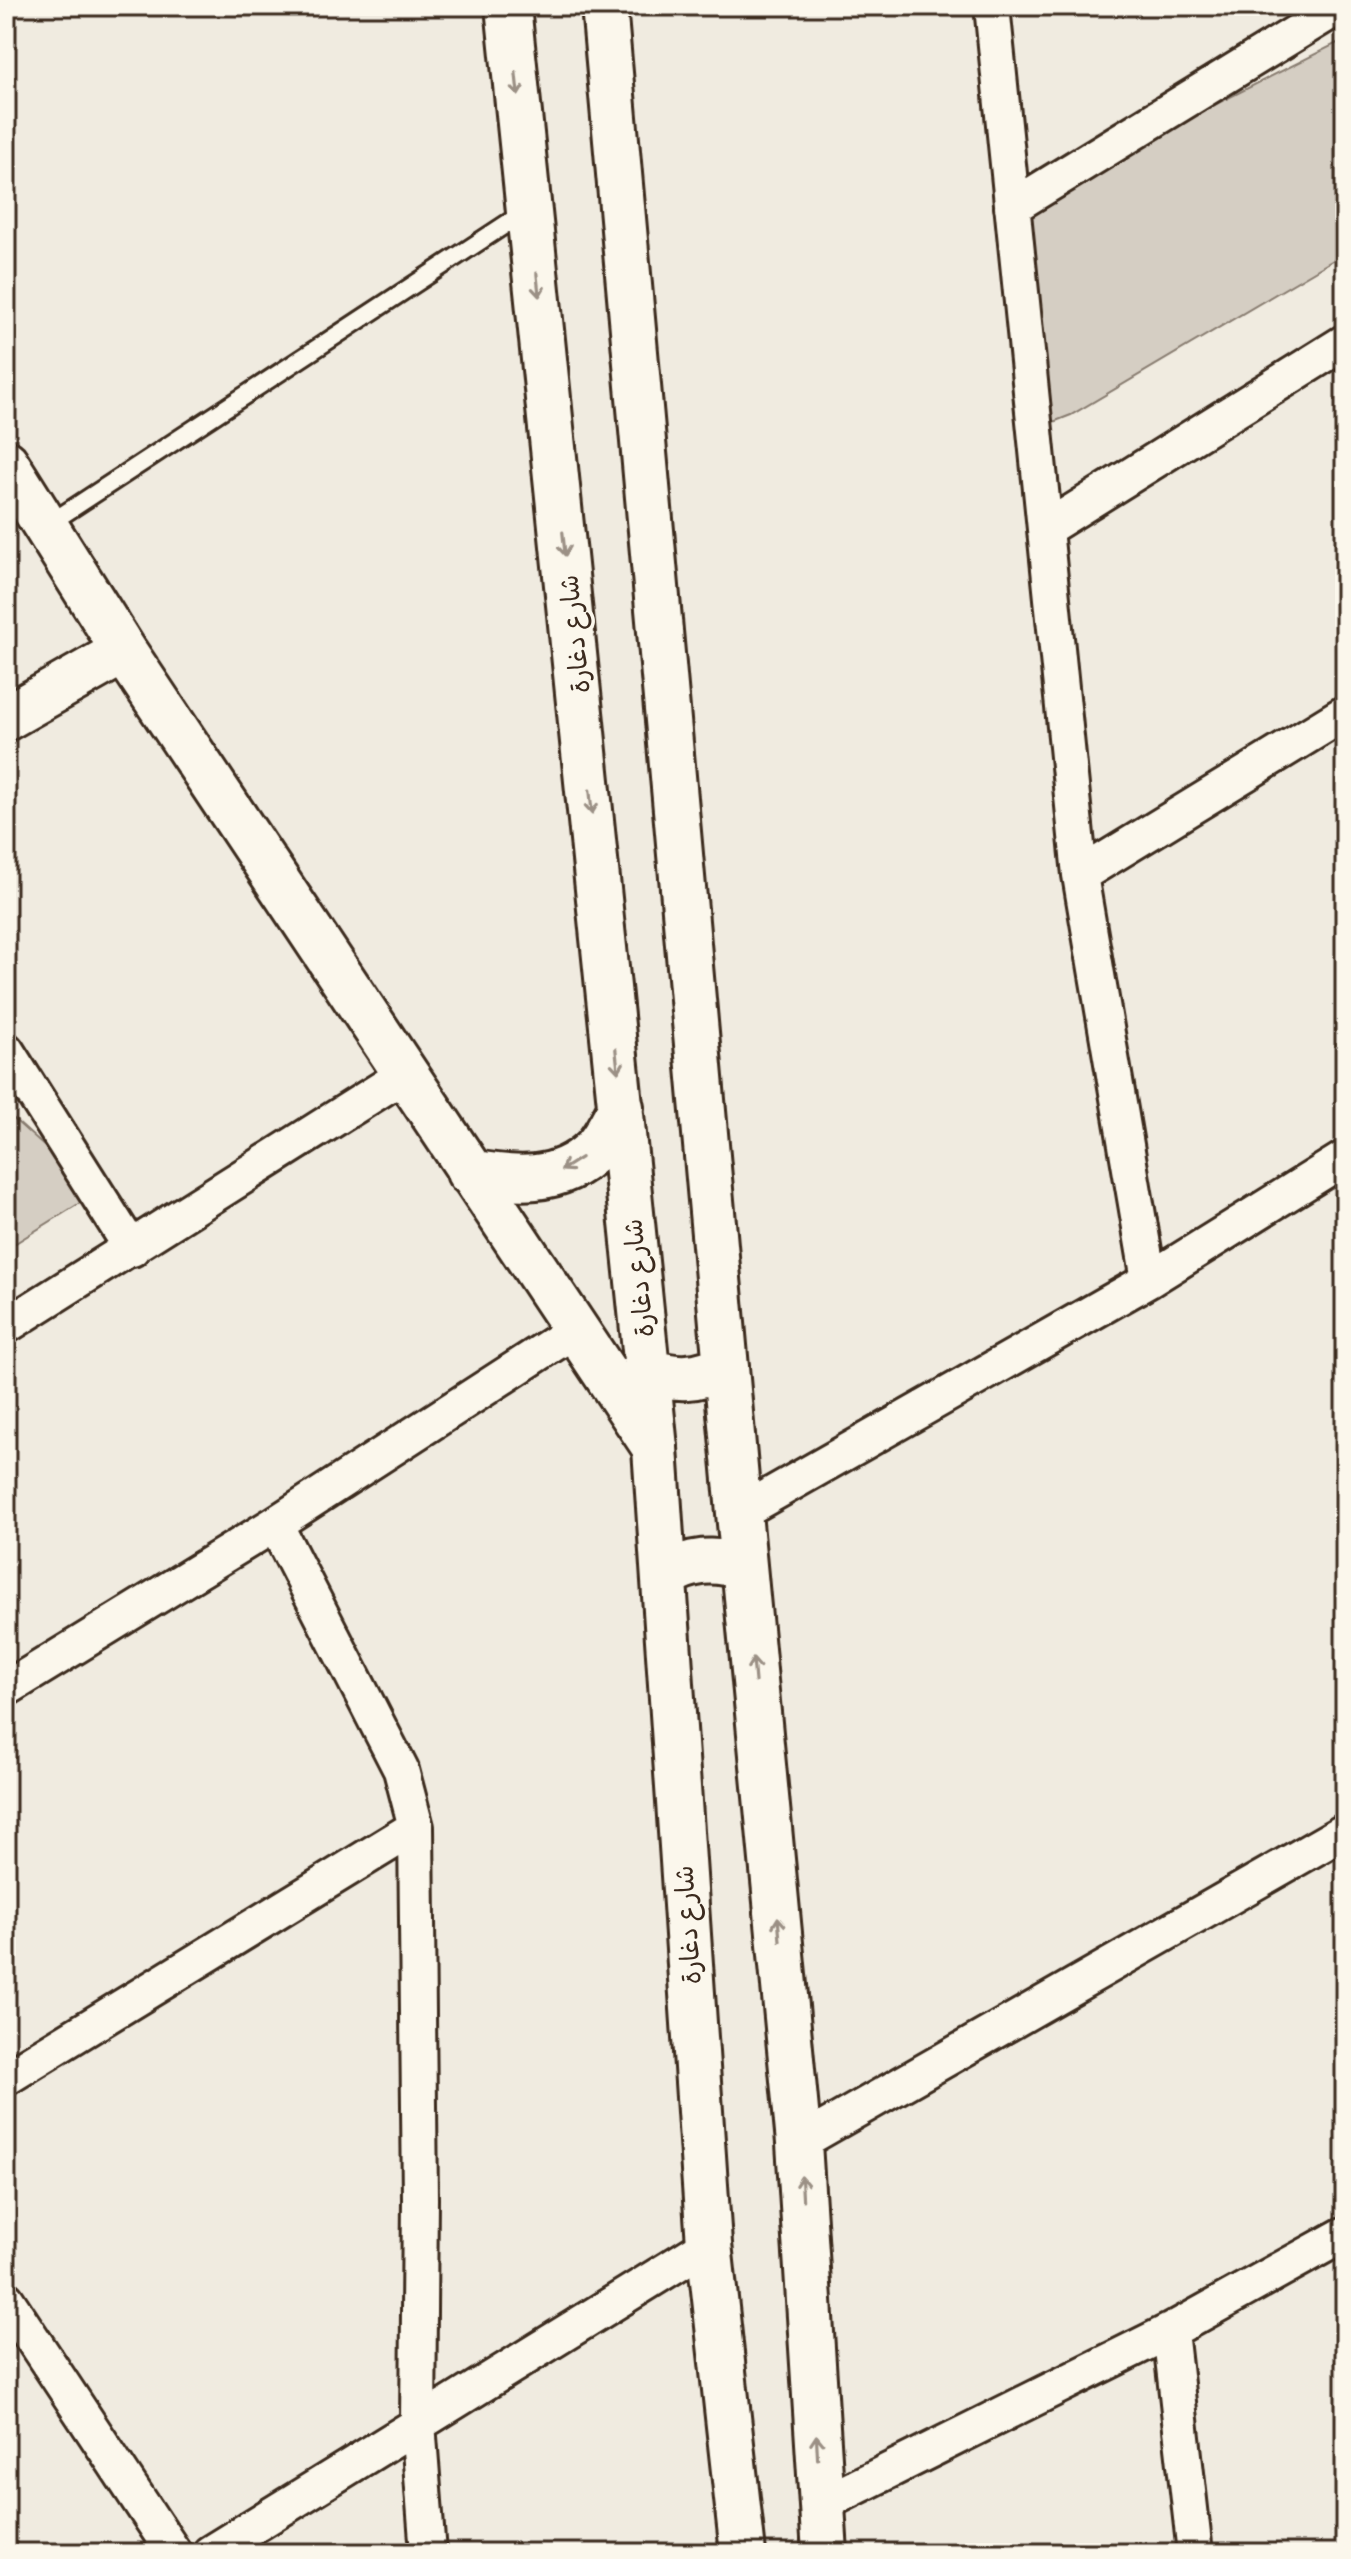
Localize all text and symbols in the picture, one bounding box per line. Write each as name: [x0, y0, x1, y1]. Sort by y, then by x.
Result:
one-way arrow: [509, 70, 524, 96]
one-way arrow: [531, 271, 546, 298]
one-way arrow: [557, 530, 572, 557]
street label: شارع دغارة: [550, 573, 599, 695]
one-way arrow: [583, 788, 598, 815]
one-way arrow: [609, 1047, 624, 1074]
one-way arrow: [561, 1156, 583, 1173]
street label: شارع دغارة: [614, 1217, 663, 1339]
one-way arrow: [746, 1657, 761, 1684]
street label: شارع دغارة: [665, 1864, 710, 1986]
one-way arrow: [771, 1916, 786, 1943]
one-way arrow: [794, 2175, 809, 2202]
one-way arrow: [809, 2434, 824, 2461]

